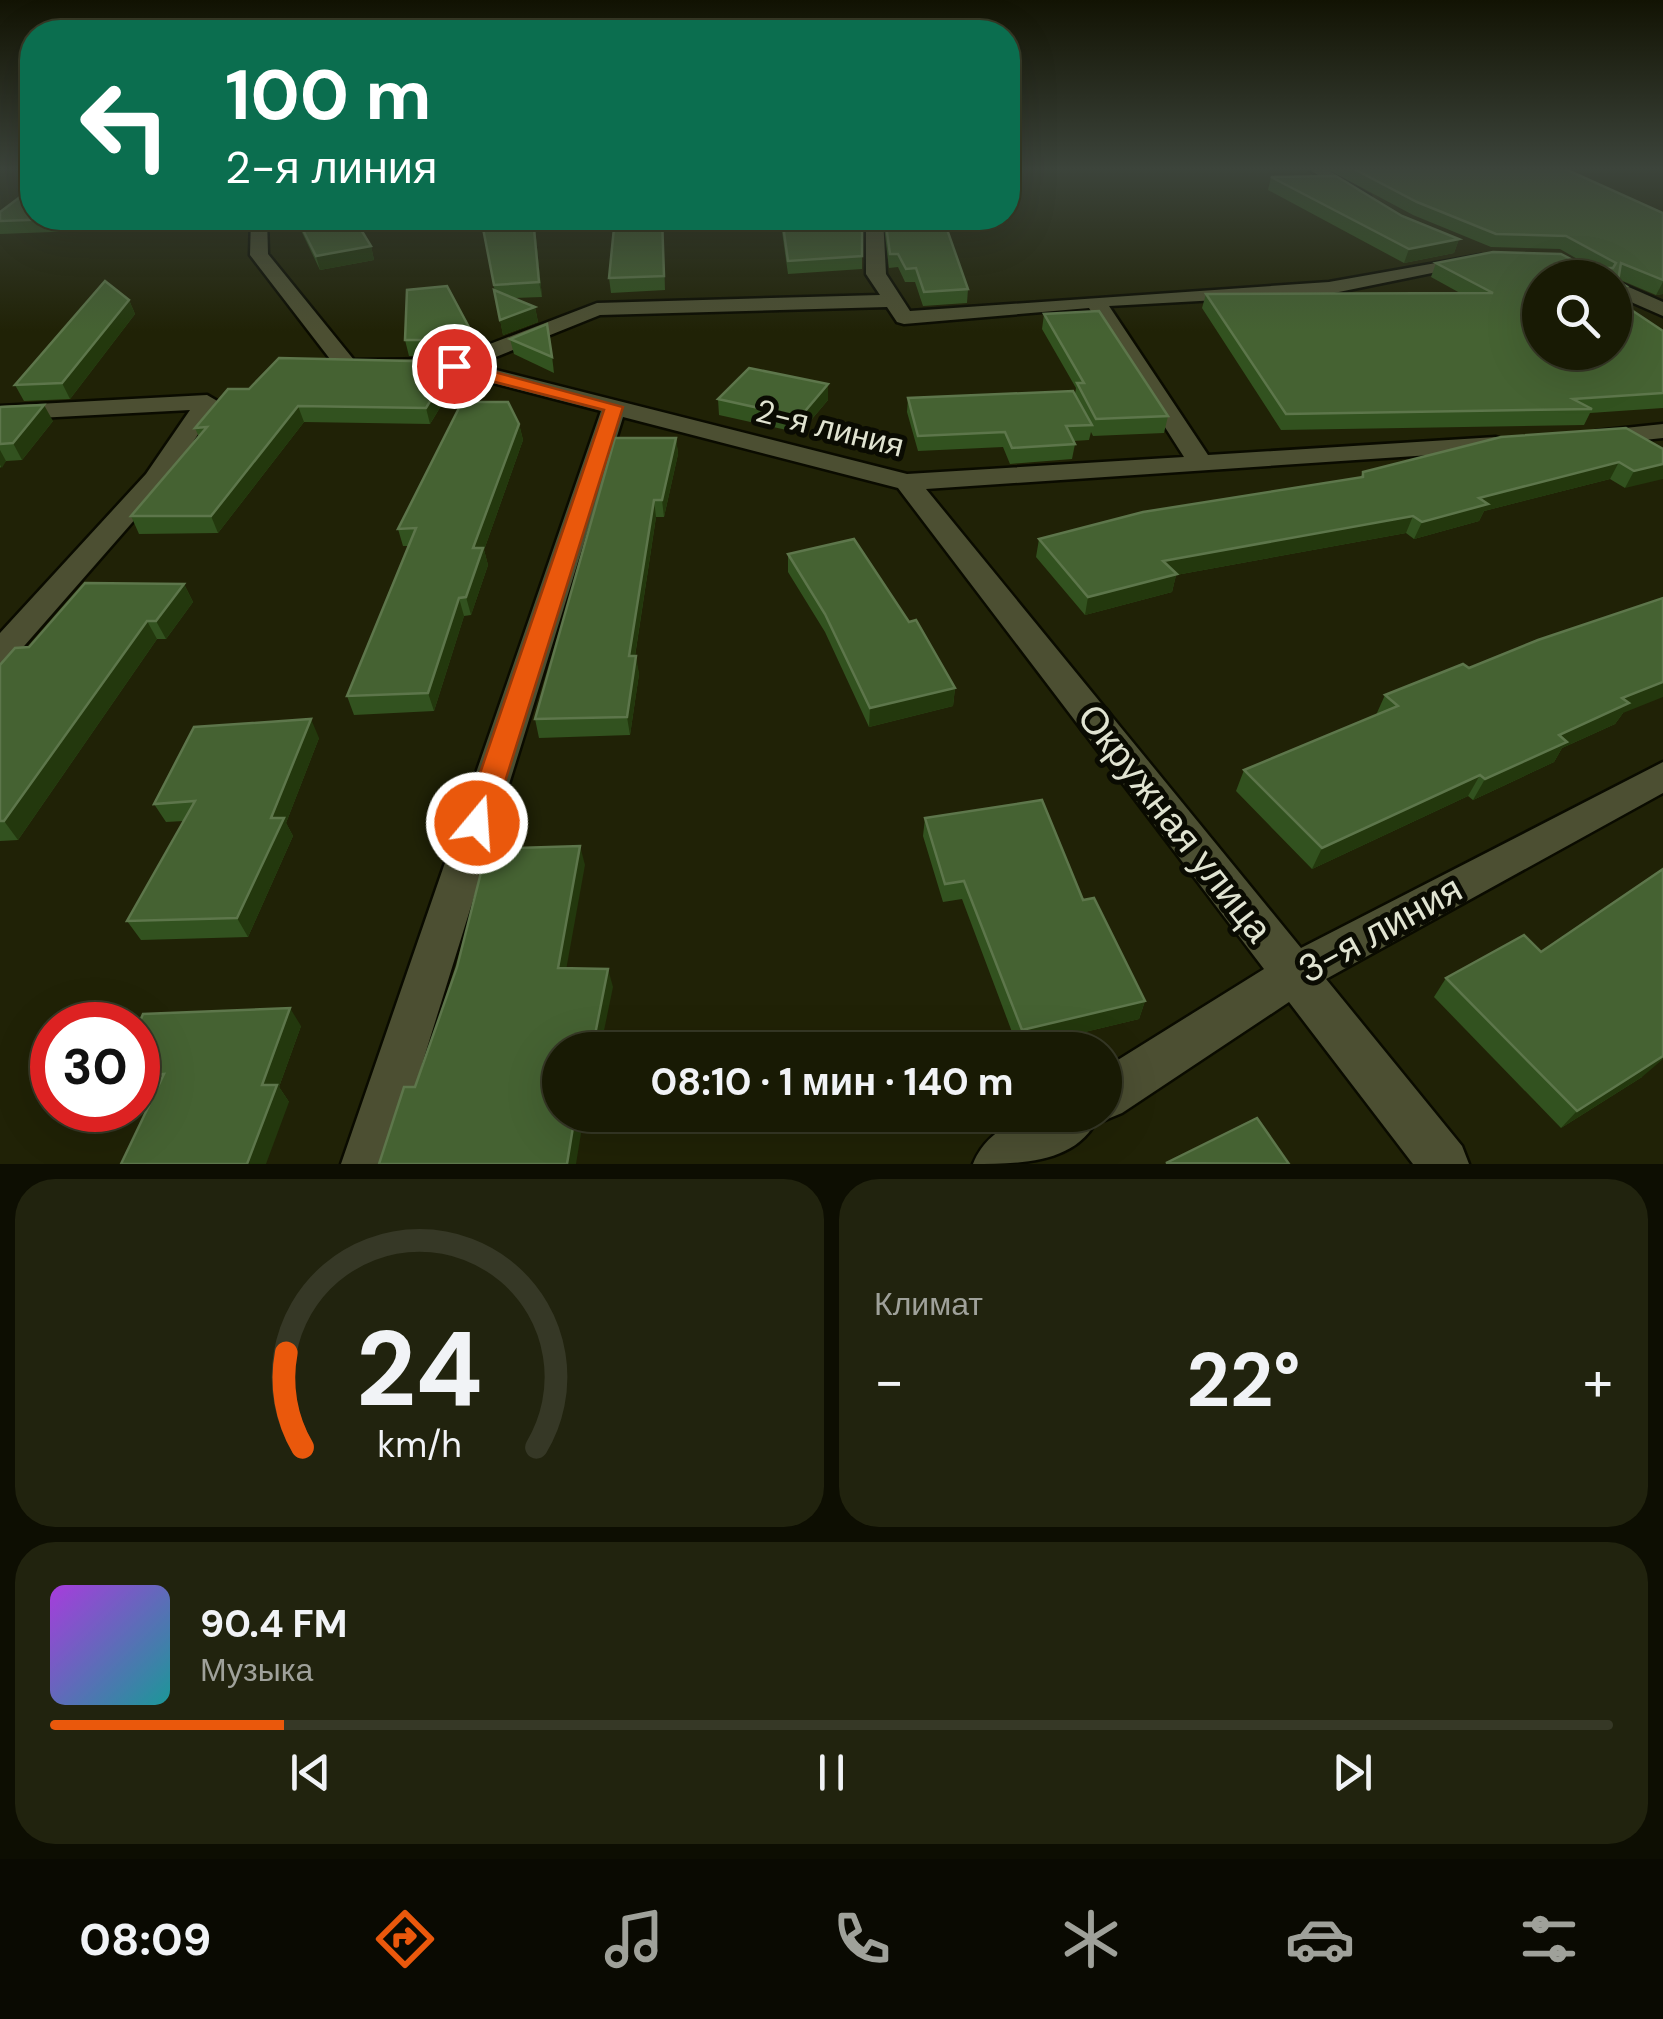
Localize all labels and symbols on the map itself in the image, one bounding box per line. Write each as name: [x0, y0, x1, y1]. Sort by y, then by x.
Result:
pin: [412, 324, 497, 409]
street label: 2-я линия: [752, 389, 908, 467]
street label: Окружная улица: [1066, 694, 1284, 953]
position arrow: [425, 771, 529, 875]
street label: 3-я линия: [1289, 864, 1471, 994]
speed limit sign: 30: [30, 1002, 160, 1132]

